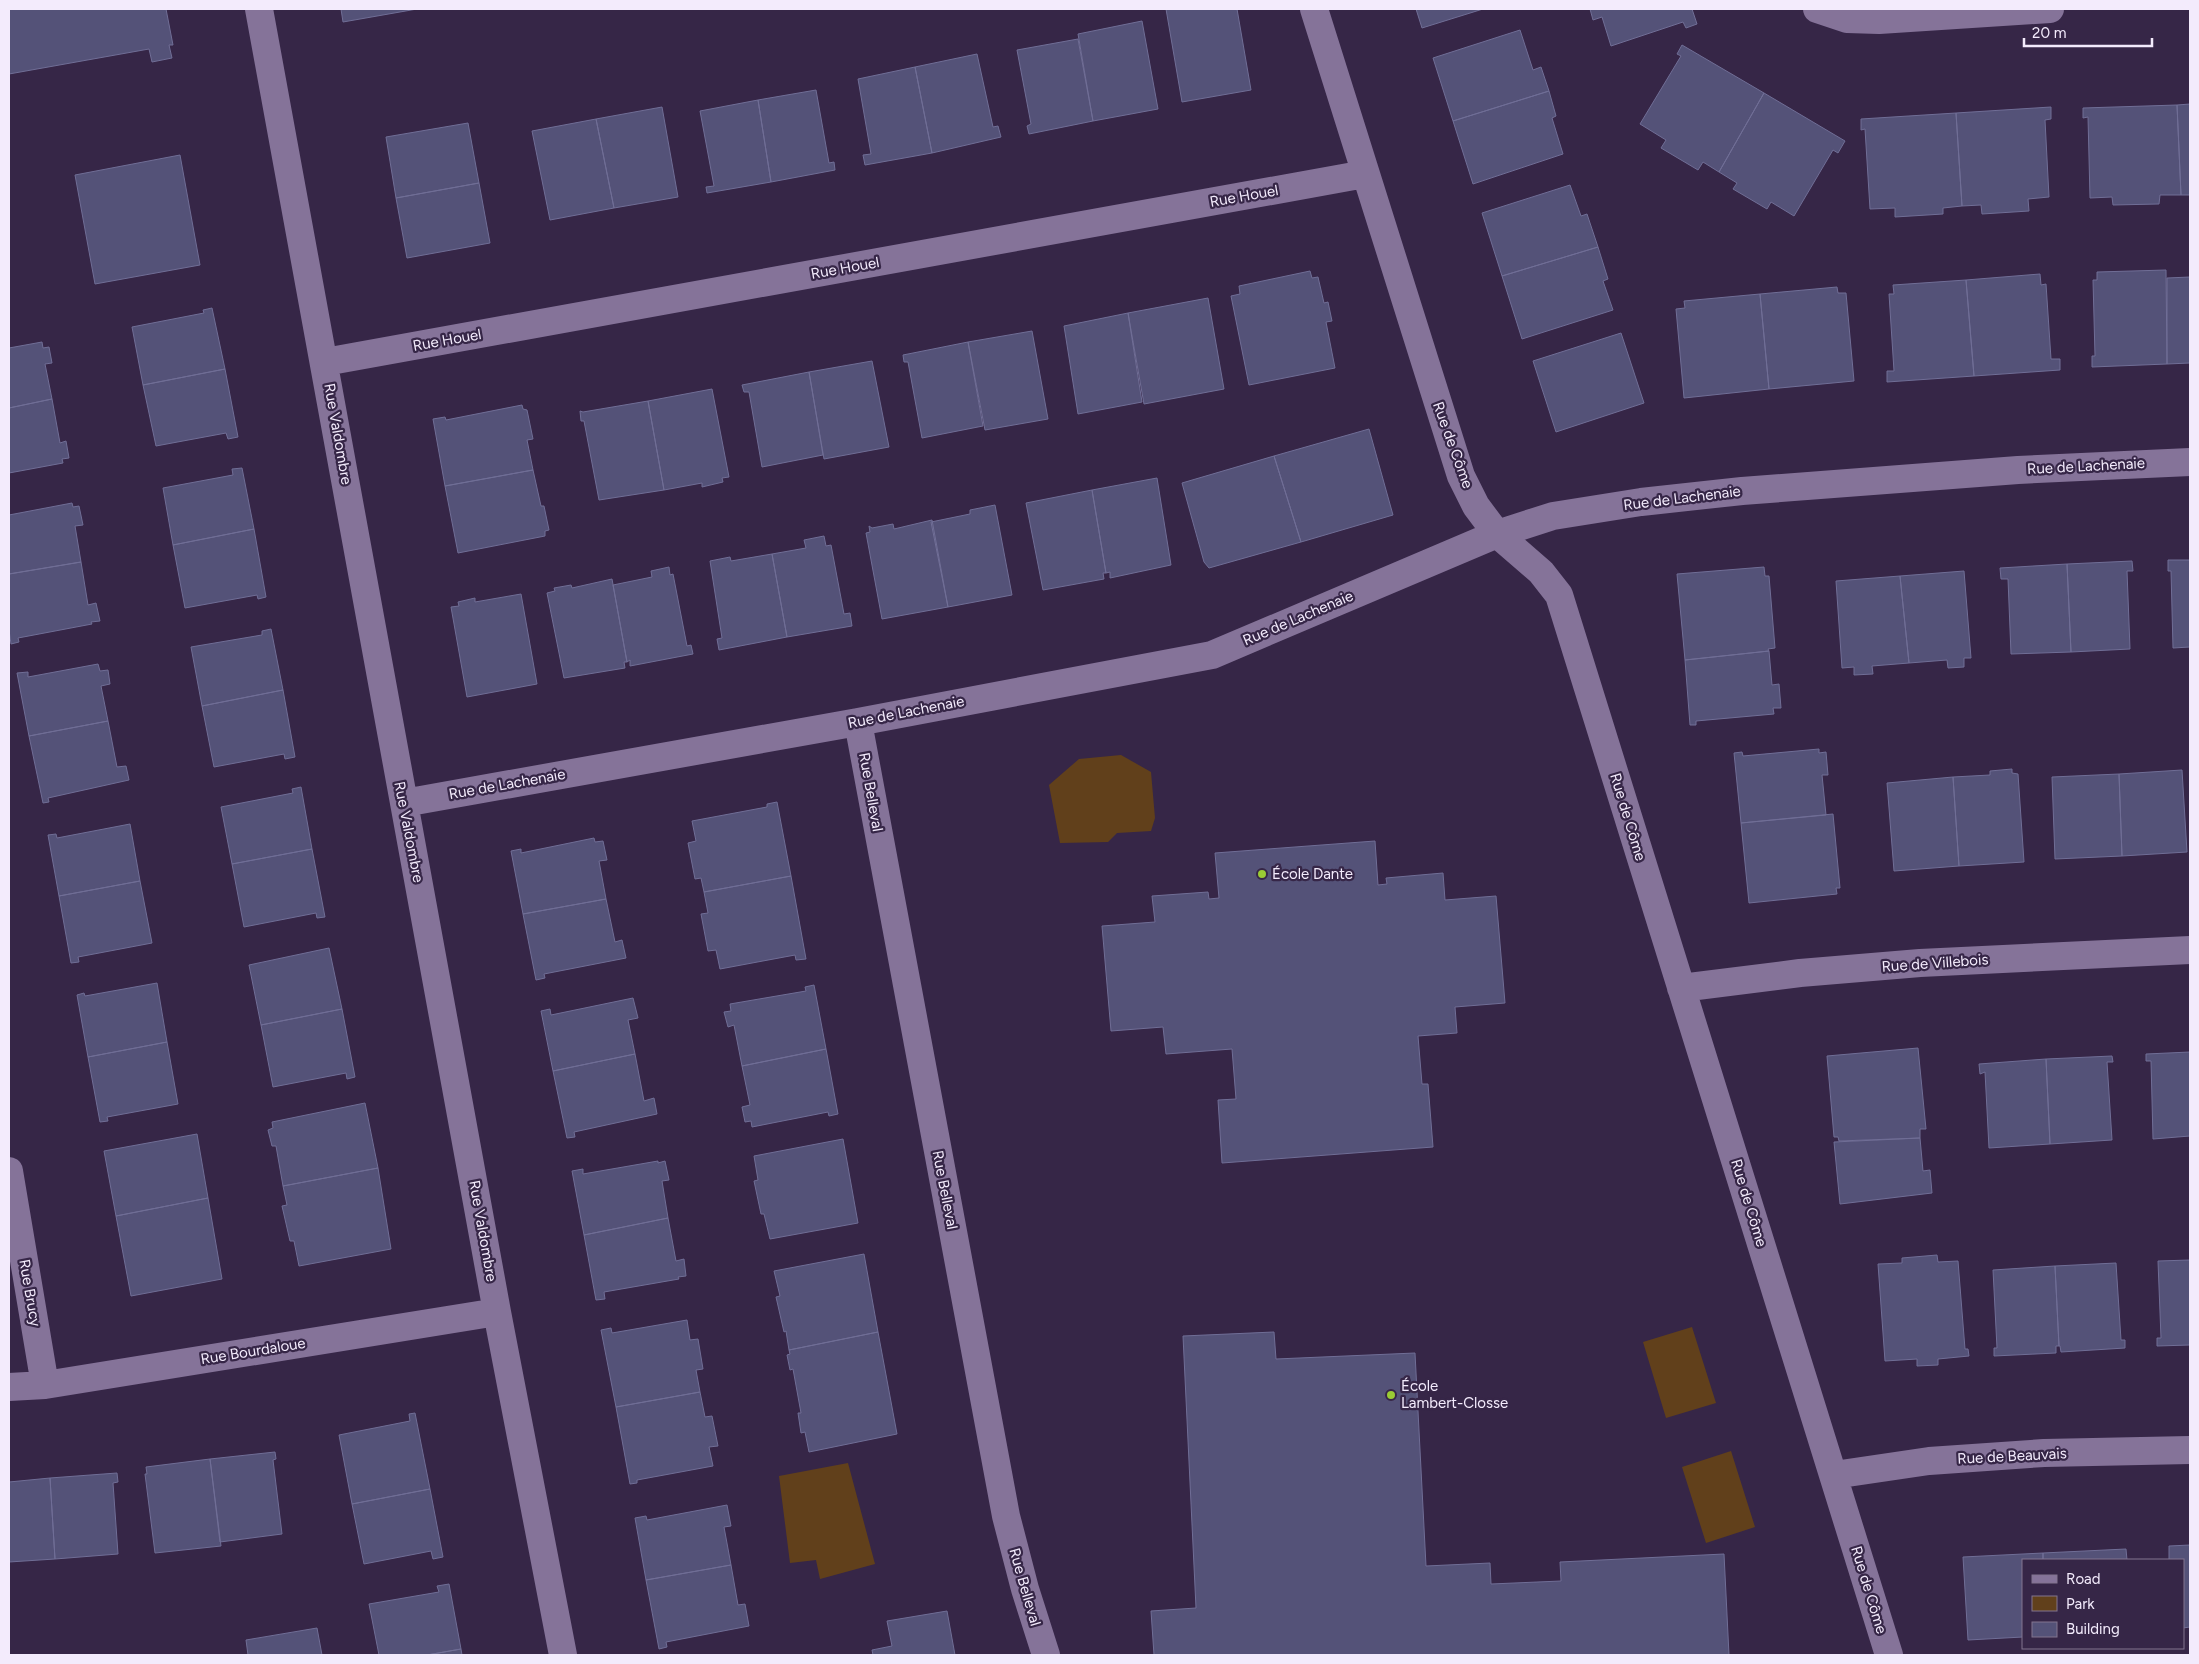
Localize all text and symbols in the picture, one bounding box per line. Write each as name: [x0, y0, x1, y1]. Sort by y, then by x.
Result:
scale bar: [2024, 15, 2152, 47]
text: 20 m: [2032, 24, 2066, 42]
street label: Rue Houel: [1208, 181, 1280, 211]
street label: Rue Houel: [809, 253, 881, 283]
street label: Rue Houel: [411, 325, 483, 355]
street label: Rue Valdombre: [320, 382, 356, 486]
street label: Rue de Côme: [1429, 399, 1477, 491]
street label: Rue de Lachenaie: [2027, 454, 2145, 478]
street label: Rue de Lachenaie: [1622, 482, 1742, 514]
street label: Rue de Lachenaie: [1240, 587, 1356, 649]
street label: Rue de Lachenaie: [846, 692, 966, 732]
street label: Rue Belleval: [855, 751, 887, 833]
street label: Rue de Lachenaie: [447, 765, 567, 803]
street label: Rue de Côme: [1606, 771, 1650, 863]
street label: Rue Valdombre: [390, 780, 428, 884]
place label: École Dante: [1272, 865, 1353, 883]
marker: École Dante: [1256, 868, 1268, 880]
street label: Rue de Villebois: [1881, 950, 1989, 976]
street label: Rue Belleval: [929, 1149, 961, 1231]
street label: Rue de Côme: [1727, 1157, 1771, 1249]
street label: Rue Valdombre: [465, 1179, 501, 1283]
street label: Rue Brucy: [15, 1258, 45, 1328]
street label: Rue Bourdaloue: [199, 1334, 307, 1368]
place label: École Lambert-Closse: [1401, 1377, 1508, 1412]
marker: École Lambert-Closse: [1385, 1389, 1397, 1401]
street label: Rue de Beauvais: [1957, 1444, 2067, 1468]
street label: Rue de Côme: [1847, 1544, 1891, 1636]
street label: Rue Belleval: [1005, 1546, 1045, 1628]
legend: [2022, 1559, 2184, 1649]
text: Road: [2066, 1570, 2101, 1588]
text: Park: [2066, 1595, 2095, 1613]
text: Building: [2066, 1620, 2120, 1638]

